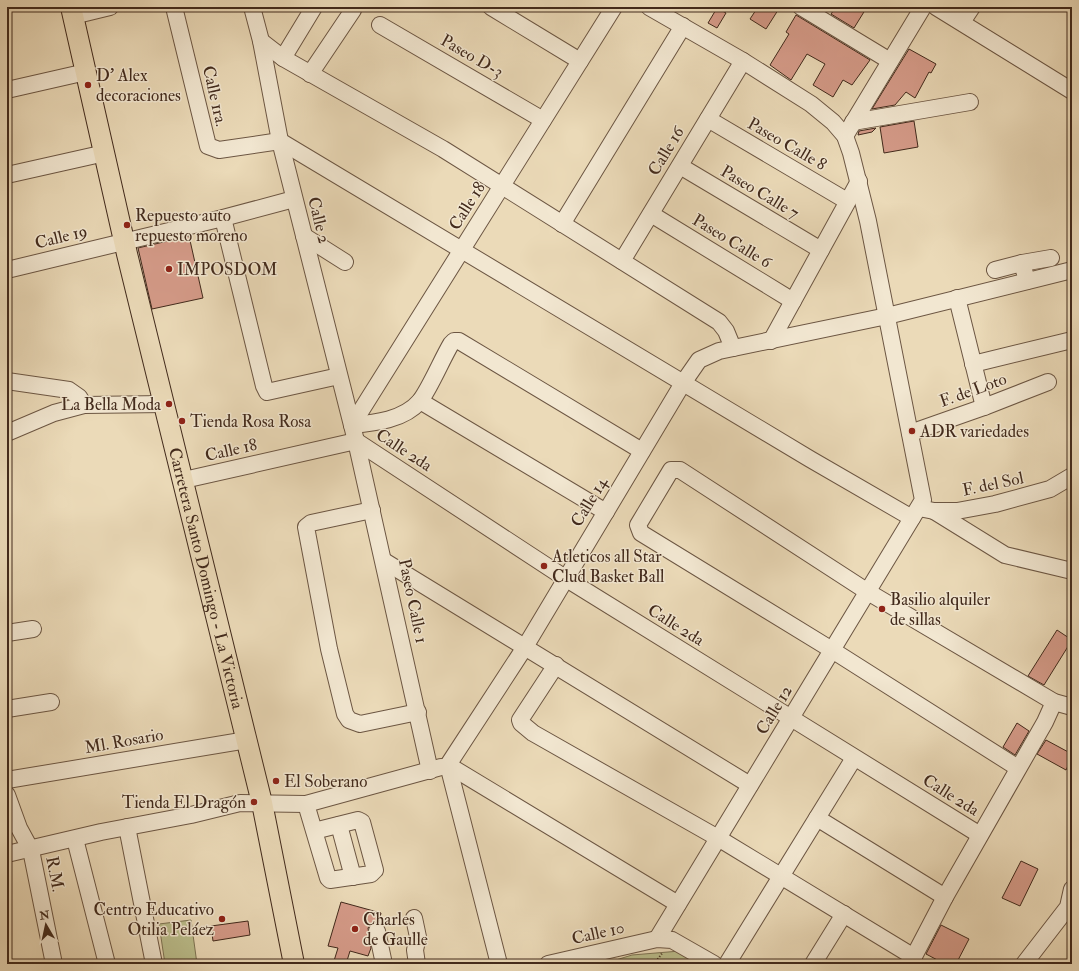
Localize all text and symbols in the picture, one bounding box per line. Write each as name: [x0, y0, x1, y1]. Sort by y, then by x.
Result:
street label: Paseo D-3: [437, 30, 507, 82]
street label: Calle 1ra.: [198, 64, 232, 128]
place label: D’ Alex decoraciones: [96, 65, 181, 106]
marker: D’ Alex decoraciones: [83, 80, 93, 90]
street label: Paseo Calle 8: [744, 113, 830, 175]
street label: Calle 16: [643, 122, 689, 179]
street label: Paseo Calle 7: [717, 160, 803, 224]
street label: Calle 18: [444, 178, 490, 234]
street label: Calle 2: [303, 194, 335, 246]
place label: Repuesto auto repuesto moreno: [135, 205, 247, 247]
street label: Paseo Calle 6: [689, 209, 777, 274]
street label: Calle 19: [33, 220, 89, 254]
marker: Repuesto auto repuesto moreno: [122, 220, 132, 230]
place label: IMPOSDOM: [177, 259, 277, 280]
marker: IMPOSDOM: [164, 264, 174, 274]
street label: F. de Loto: [937, 368, 1009, 412]
place label: La Bella Moda: [61, 394, 162, 415]
marker: La Bella Moda: [164, 399, 174, 409]
place label: Tienda Rosa Rosa: [190, 411, 312, 432]
marker: Tienda Rosa Rosa: [177, 416, 187, 426]
place label: ADR variedades: [919, 421, 1029, 442]
street label: Calle 2da: [372, 424, 437, 476]
marker: ADR variedades: [907, 426, 917, 436]
street label: Calle 18: [203, 434, 259, 466]
street label: Carretera Santo Domingo - La Victoria: [164, 445, 249, 712]
street label: F. del Sol: [961, 467, 1026, 501]
street label: Calle 14: [566, 473, 612, 531]
place label: Atleticos all Star Clud Basket Ball: [551, 546, 665, 587]
street label: Paseo Calle 1: [394, 557, 432, 645]
marker: Atleticos all Star Clud Basket Ball: [539, 561, 549, 571]
place label: Basilio alquiler de sillas: [890, 589, 991, 630]
street label: Calle 2da: [644, 599, 709, 651]
marker: Basilio alquiler de sillas: [877, 604, 887, 614]
street label: Calle 12: [751, 681, 797, 738]
street label: Ml. Rosario: [83, 724, 165, 758]
street label: Calle 2da: [919, 769, 984, 821]
place label: El Soberano: [284, 771, 368, 792]
marker: El Soberano: [271, 776, 281, 786]
place label: Tienda El Dragón: [122, 792, 246, 813]
marker: Tienda El Dragón: [249, 797, 259, 807]
street label: R.M.: [41, 854, 69, 894]
place label: Centro Educativo Otilia Peláez: [94, 899, 214, 940]
north arrow: [26, 905, 66, 945]
text: N: [38, 908, 52, 923]
place label: Charles de Gaulle: [363, 909, 428, 950]
marker: Centro Educativo Otilia Peláez: [217, 914, 227, 924]
street label: Calle 10: [570, 917, 626, 949]
marker: Charles de Gaulle: [350, 924, 360, 934]

